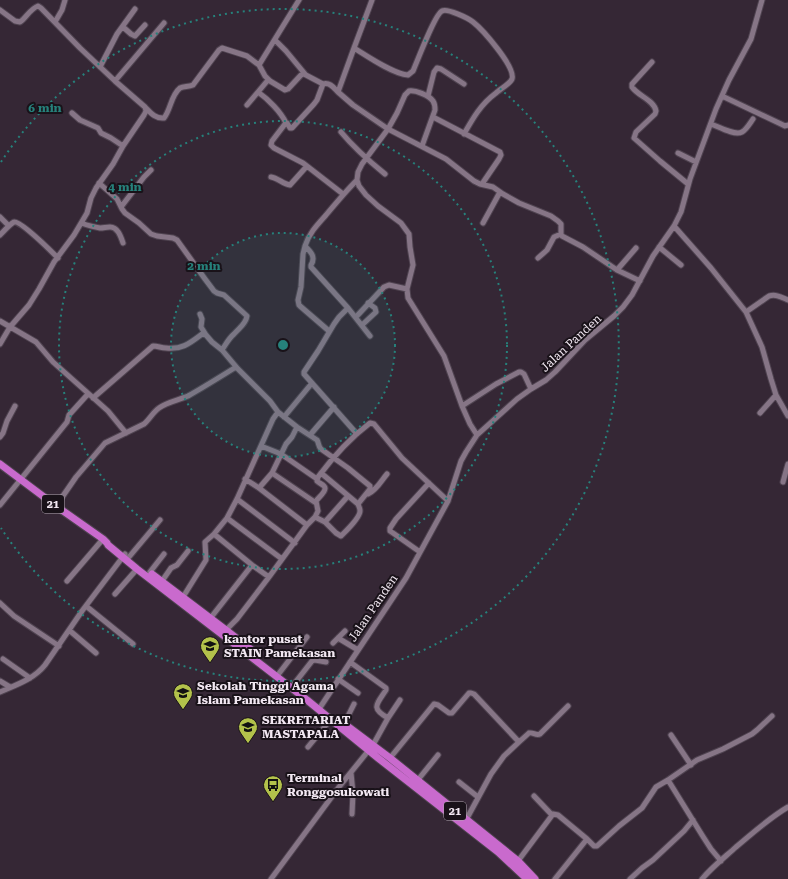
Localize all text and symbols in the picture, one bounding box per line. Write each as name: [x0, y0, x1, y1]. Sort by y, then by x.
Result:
text: 6 min: [28, 101, 62, 115]
text: 4 min: [108, 180, 142, 194]
text: 2 min: [187, 259, 221, 273]
street label: Jalan Panden: [538, 311, 604, 375]
centre of rings: [276, 338, 290, 352]
road number: 21: [42, 495, 64, 513]
street label: Jalan Panden: [345, 572, 401, 644]
place label: kantor pusat STAIN Pamekasan: [224, 632, 335, 660]
school or university icon: kantor pusat STAIN Pamekasan: [199, 635, 221, 663]
place label: Sekolah Tinggi Agama Islam Pamekasan: [197, 679, 334, 707]
school or university icon: Sekolah Tinggi Agama Islam Pamekasan: [172, 682, 194, 710]
place label: SEKRETARIAT MASTAPALA: [262, 713, 351, 741]
school or university icon: SEKRETARIAT MASTAPALA: [237, 716, 259, 744]
place label: Terminal Ronggosukowati: [287, 771, 389, 799]
bus stop icon: Terminal Ronggosukowati: [262, 774, 284, 802]
road number: 21: [444, 802, 466, 820]

